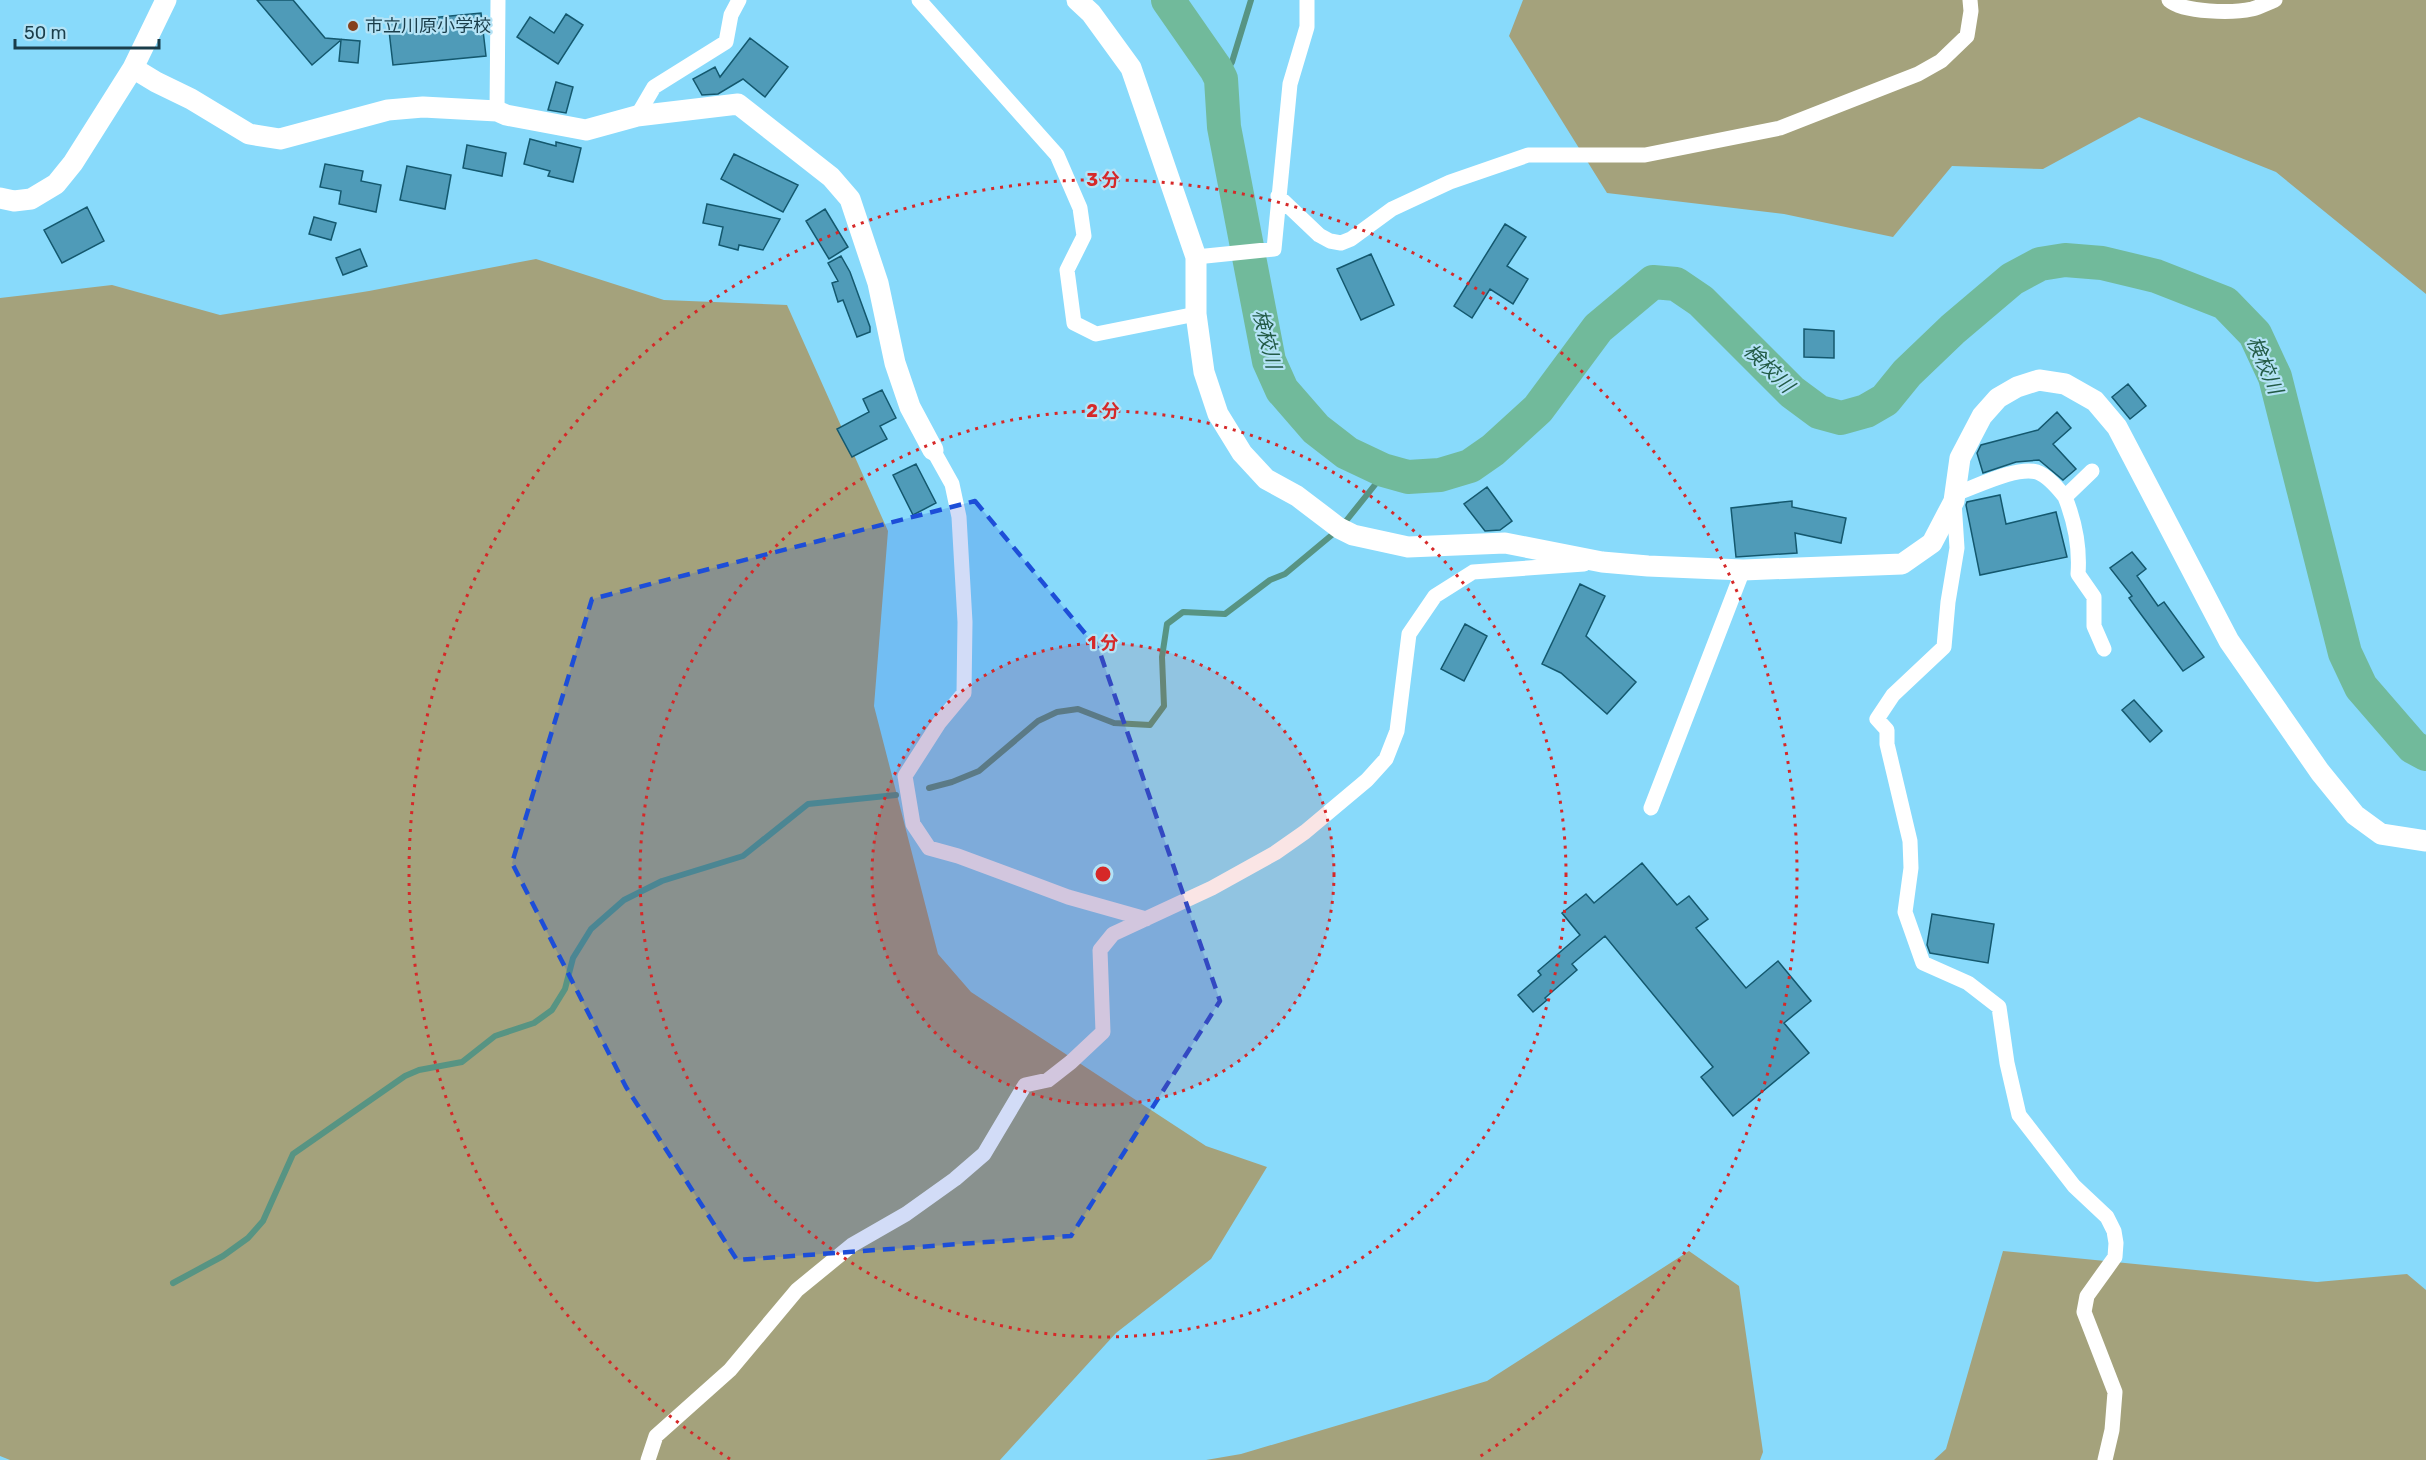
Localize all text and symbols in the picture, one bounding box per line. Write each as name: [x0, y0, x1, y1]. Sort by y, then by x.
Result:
scale bar: [15, 12, 159, 50]
place label: 市立川原小学校: [365, 15, 491, 37]
marker: 市立川原小学校: [346, 19, 360, 33]
text: 50 m: [24, 22, 67, 44]
text: 3 分: [1086, 169, 1120, 191]
water label: 検校川: [1248, 307, 1286, 373]
water label: 検校川: [2242, 333, 2289, 399]
water label: 検校川: [1739, 339, 1800, 399]
text: 2 分: [1086, 400, 1120, 422]
text: 1 分: [1088, 632, 1118, 654]
centre of rings: [1093, 864, 1113, 884]

